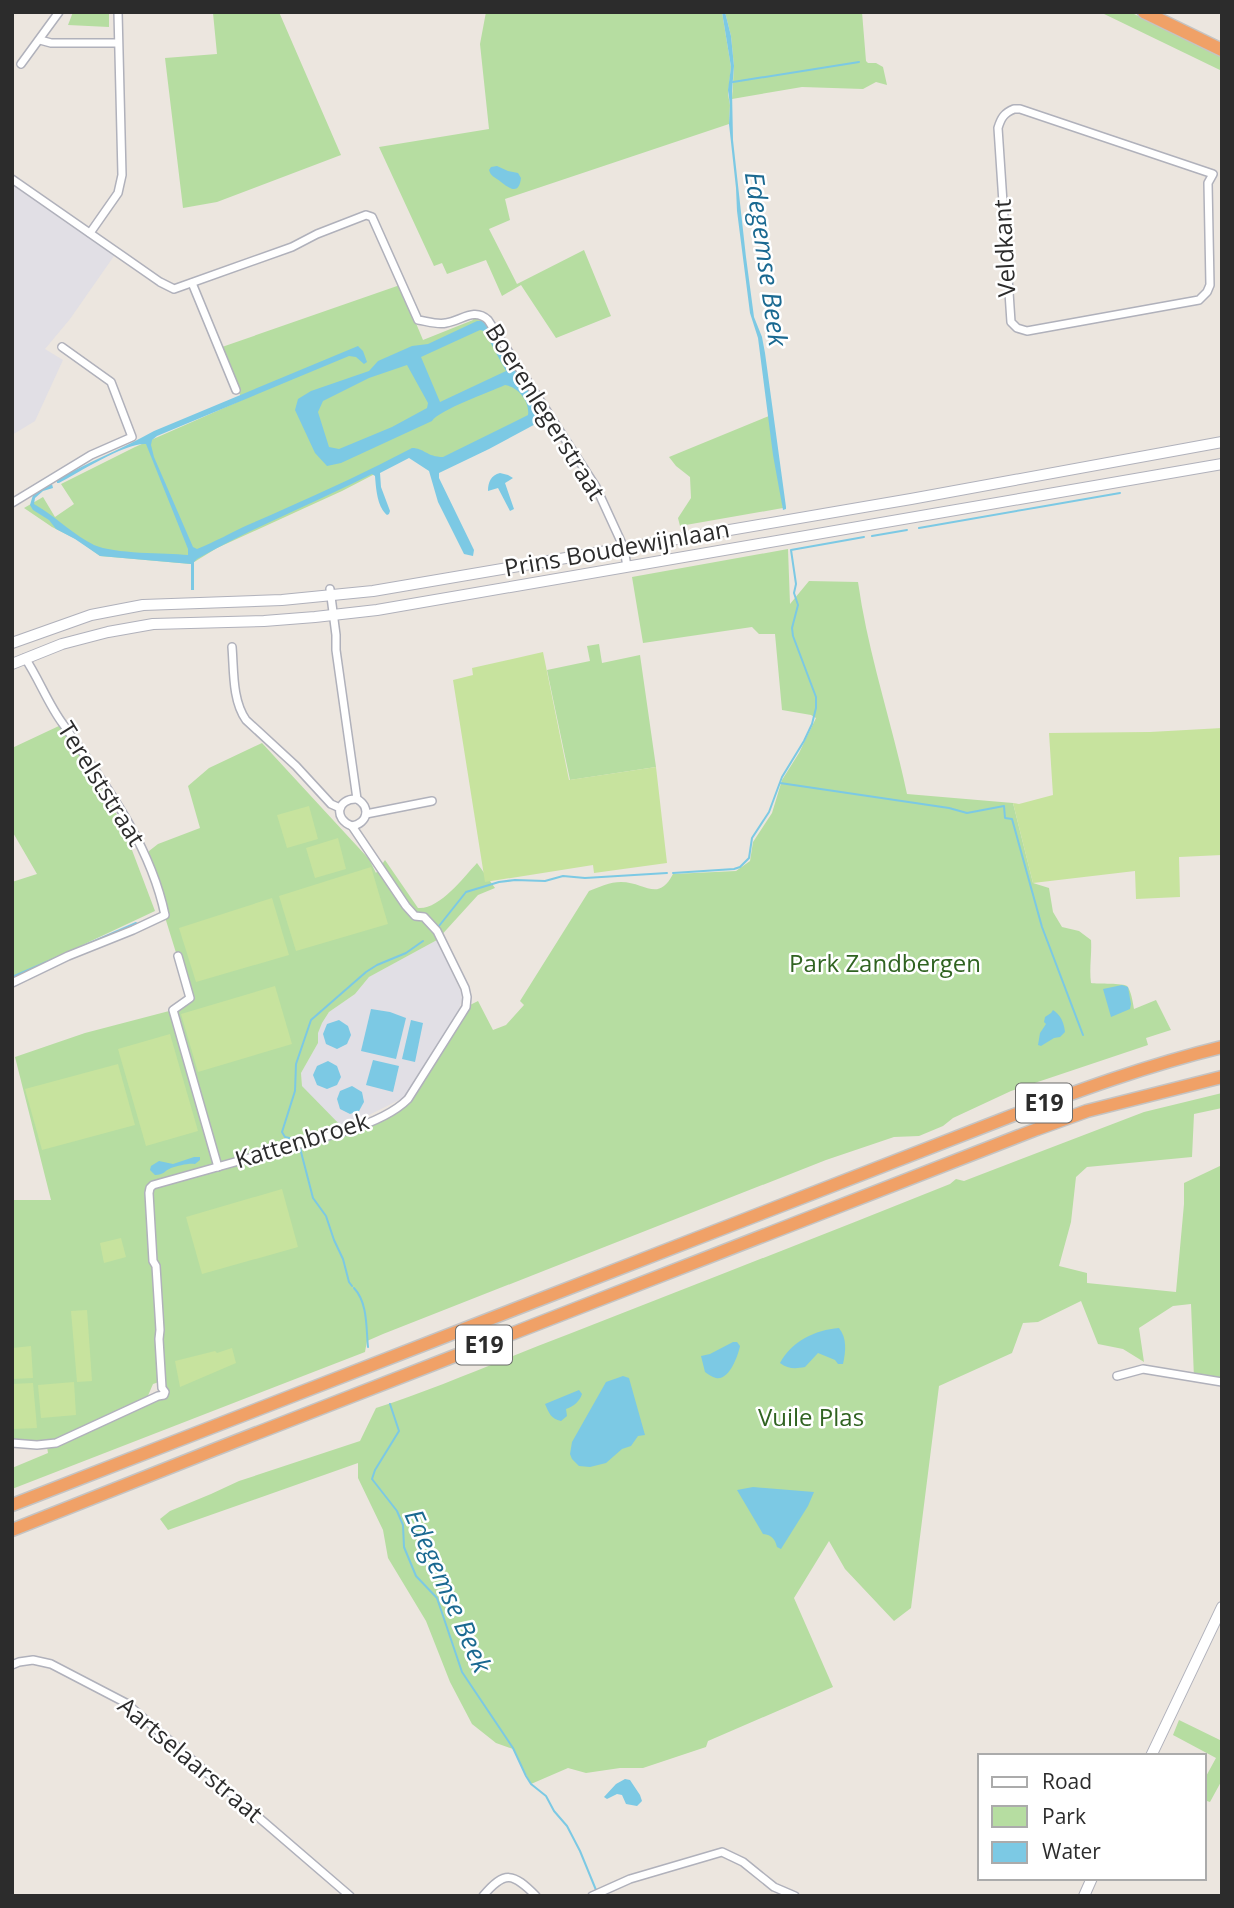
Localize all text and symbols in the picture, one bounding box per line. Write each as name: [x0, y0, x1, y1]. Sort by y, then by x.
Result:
water label: Edegemse Beek: [737, 169, 797, 350]
street label: Veldkant: [984, 198, 1023, 298]
street label: Boerenlegerstraat: [479, 317, 614, 506]
street label: Prins Boudewijnlaan: [501, 511, 732, 584]
street label: Terelststraat: [51, 715, 154, 852]
park label: Park Zandbergen: [789, 946, 981, 979]
road number: E19: [1016, 1084, 1072, 1122]
street label: Kattenbroek: [231, 1103, 373, 1176]
road number: E19: [456, 1326, 512, 1364]
park label: Vuile Plas: [758, 1400, 864, 1433]
water label: Edegemse Beek: [397, 1503, 502, 1679]
street label: Aartselaarstraat: [112, 1689, 270, 1829]
legend: [978, 1754, 1206, 1880]
text: Road: [1042, 1767, 1092, 1795]
text: Park: [1042, 1802, 1086, 1830]
text: Water: [1042, 1837, 1101, 1865]

